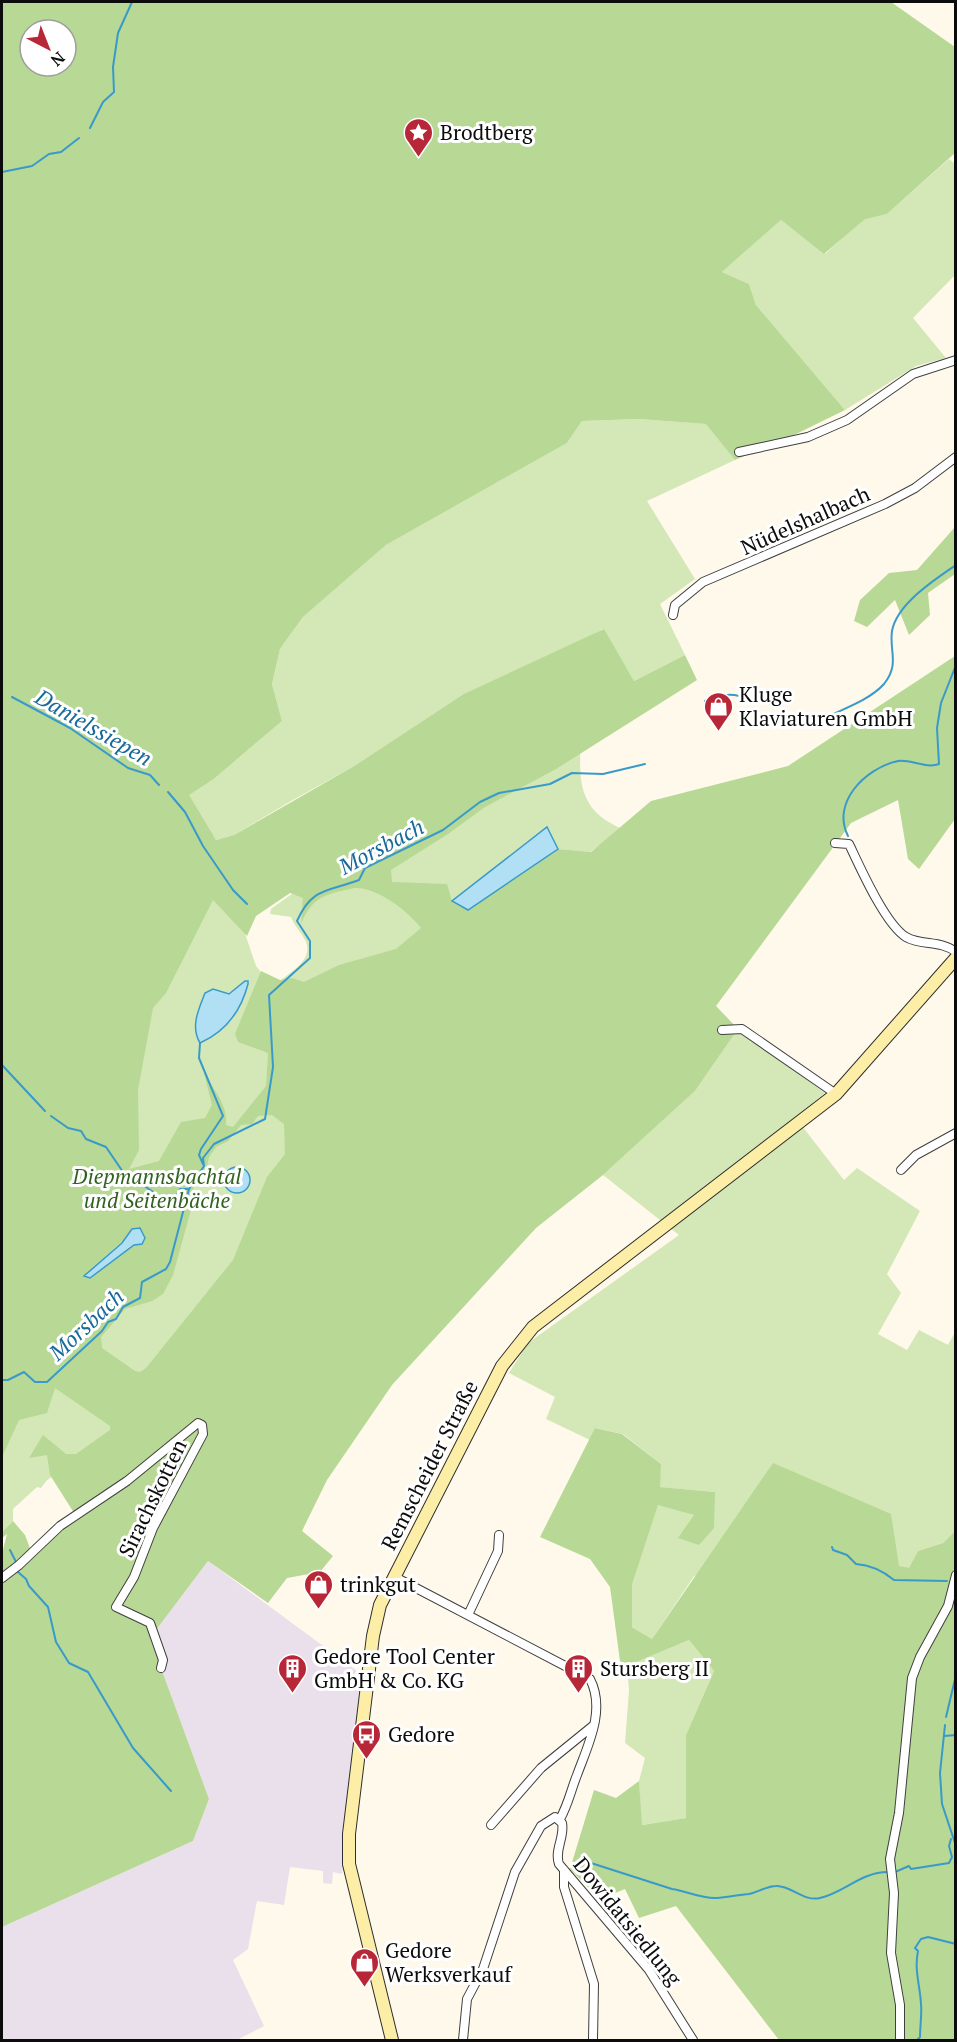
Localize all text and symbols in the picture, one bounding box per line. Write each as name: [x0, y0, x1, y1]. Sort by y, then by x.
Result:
north arrow: [18, 18, 78, 78]
text: N: [46, 47, 70, 71]
place icon: Brodtberg: [403, 116, 435, 158]
place label: Brodtberg: [440, 118, 534, 146]
street label: Nüdelshalbach: [736, 479, 874, 561]
place label: Kluge Klaviaturen GmbH: [739, 680, 912, 732]
water label: Danielssiepen: [30, 681, 158, 772]
shop icon: Kluge Klaviaturen GmbH: [702, 690, 734, 732]
water label: Morsbach: [333, 811, 429, 881]
park label: Diepmannsbachtal und Seitenbäche: [72, 1162, 242, 1214]
water label: Morsbach: [42, 1282, 130, 1367]
street label: Remscheider Straße: [374, 1375, 484, 1555]
street label: Sirachskotten: [111, 1434, 193, 1562]
shop icon: trinkgut: [303, 1568, 335, 1610]
place label: trinkgut: [340, 1570, 416, 1598]
place label: Gedore Tool Center GmbH & Co. KG: [314, 1642, 495, 1694]
building icon: Gedore Tool Center GmbH & Co. KG: [277, 1652, 309, 1694]
building icon: Stursberg II: [563, 1652, 595, 1694]
place label: Stursberg II: [600, 1654, 709, 1682]
bus stop icon: Gedore: [351, 1718, 383, 1760]
place label: Gedore: [388, 1720, 455, 1748]
street label: Dowidatsiedlung: [568, 1851, 689, 1992]
place label: Gedore Werksverkauf: [385, 1936, 513, 1988]
shop icon: Gedore Werksverkauf: [348, 1946, 380, 1988]

